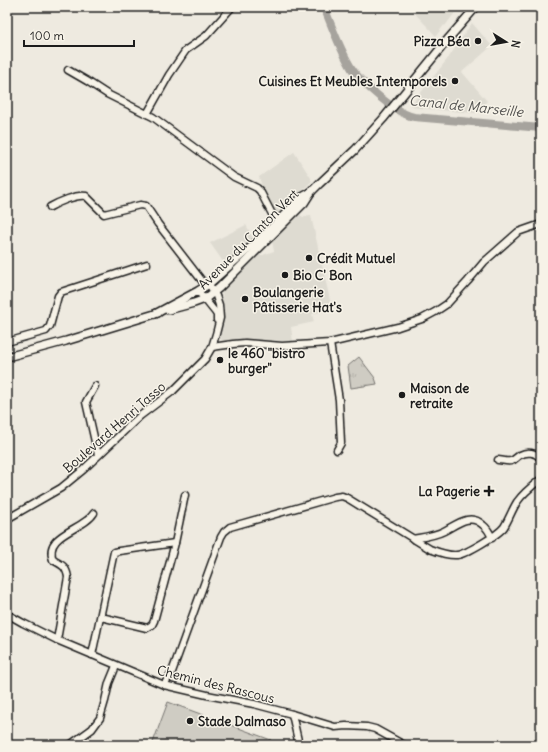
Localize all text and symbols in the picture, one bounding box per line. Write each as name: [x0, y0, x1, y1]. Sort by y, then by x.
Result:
scale bar: [24, 22, 134, 48]
north arrow: [486, 22, 526, 62]
text: 100 m: [30, 28, 64, 43]
place label: Pizza Béa: [413, 33, 471, 50]
marker: Pizza Béa: [473, 36, 483, 46]
text: N: [508, 39, 523, 49]
place label: Cuisines Et Meubles Intemporels: [259, 73, 447, 90]
marker: Cuisines Et Meubles Intemporels: [450, 76, 460, 86]
water label: Canal de Marseille: [408, 91, 525, 121]
street label: Avenue du Canton Vert: [195, 185, 302, 293]
place label: Crédit Mutuel: [317, 250, 395, 267]
marker: Crédit Mutuel: [304, 253, 314, 263]
place label: Bio C' Bon: [293, 267, 353, 284]
marker: Bio C' Bon: [280, 270, 290, 280]
place label: Boulangerie Pâtisserie Hat's: [253, 284, 342, 316]
marker: Boulangerie Pâtisserie Hat's: [240, 294, 250, 304]
place label: le 460 "bistro burger": [228, 345, 305, 377]
marker: le 460 "bistro burger": [215, 355, 225, 365]
street label: Boulevard Henri Tasso: [60, 378, 169, 477]
place label: Maison de retraite: [410, 380, 469, 412]
marker: Maison de retraite: [397, 390, 407, 400]
place label: La Pagerie: [418, 483, 480, 500]
marker: La Pagerie: [483, 485, 495, 497]
street label: Chemin des Rascous: [155, 662, 276, 707]
place label: Stade Dalmaso: [198, 713, 286, 730]
marker: Stade Dalmaso: [185, 716, 195, 726]

